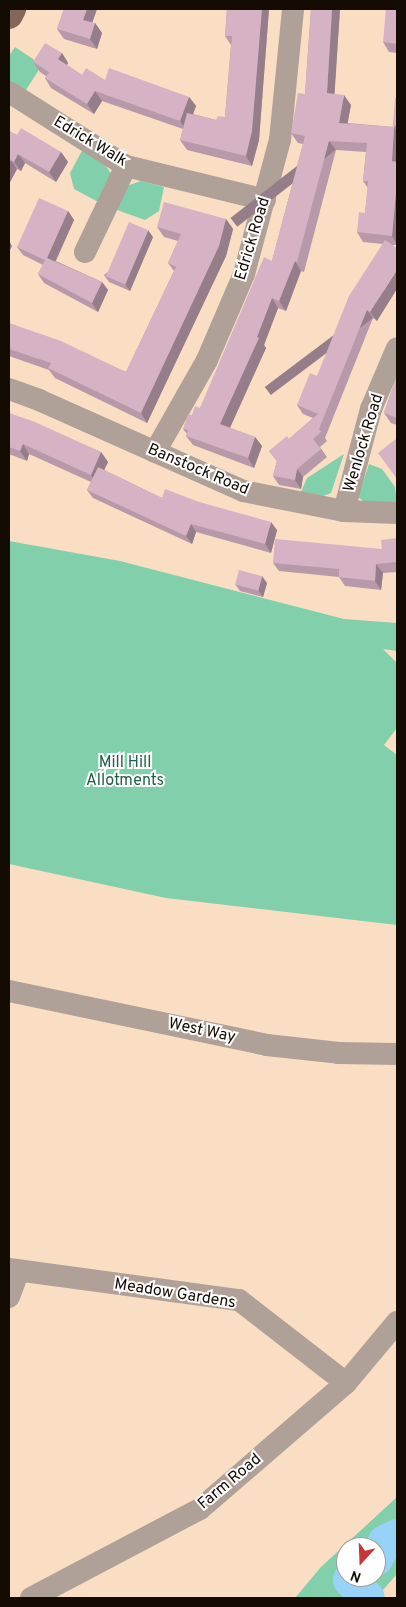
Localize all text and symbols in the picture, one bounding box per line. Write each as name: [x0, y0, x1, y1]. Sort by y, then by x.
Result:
street label: Edrick Walk: [50, 112, 130, 172]
street label: Edrick Road: [231, 195, 275, 283]
street label: Wenlock Road: [340, 392, 388, 494]
street label: Banstock Road: [145, 440, 251, 500]
park label: Mill Hill Allotments: [86, 753, 164, 791]
street label: West Way: [166, 1014, 238, 1048]
street label: Meadow Gardens: [113, 1275, 237, 1313]
street label: Farm Road: [194, 1450, 266, 1514]
north arrow: [336, 1537, 386, 1587]
text: N: [348, 1566, 364, 1585]

